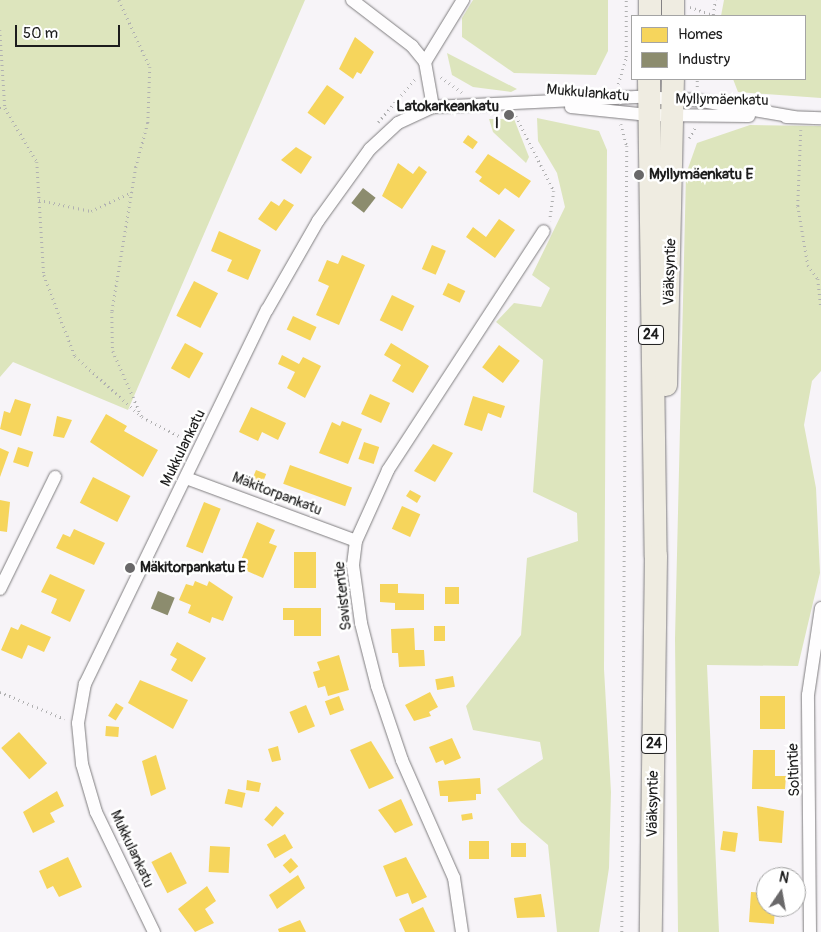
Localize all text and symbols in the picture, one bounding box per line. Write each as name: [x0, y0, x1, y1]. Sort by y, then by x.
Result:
scale bar: [18, 15, 122, 47]
legend: [631, 15, 806, 80]
text: 50 m: [23, 24, 58, 43]
text: Homes: [678, 25, 723, 44]
text: Industry: [678, 50, 730, 69]
street label: Mukkulankatu: [546, 80, 630, 106]
street label: Myllymäenkatu: [675, 90, 769, 110]
place label: Latokarkeankatu I: [396, 97, 499, 132]
marker: Latokarkeankatu I: [503, 109, 515, 121]
place label: Myllymäenkatu E: [649, 166, 753, 184]
marker: Myllymäenkatu E: [633, 169, 645, 181]
street label: Vääksyntie: [660, 238, 680, 306]
road number: 24: [637, 324, 665, 346]
street label: Mukkulankatu: [157, 407, 209, 489]
street label: Mäkitorpankatu: [230, 469, 324, 519]
place label: Mäkitorpankatu E: [140, 559, 246, 577]
street label: Savistentie: [330, 561, 356, 631]
marker: Mäkitorpankatu E: [124, 562, 136, 574]
road number: 24: [640, 732, 668, 756]
street label: Soltintie: [784, 743, 804, 797]
street label: Vääksyntie: [643, 770, 663, 838]
street label: Mukkulankatu: [106, 807, 158, 891]
north arrow: [756, 867, 806, 917]
text: N: [778, 869, 790, 887]

